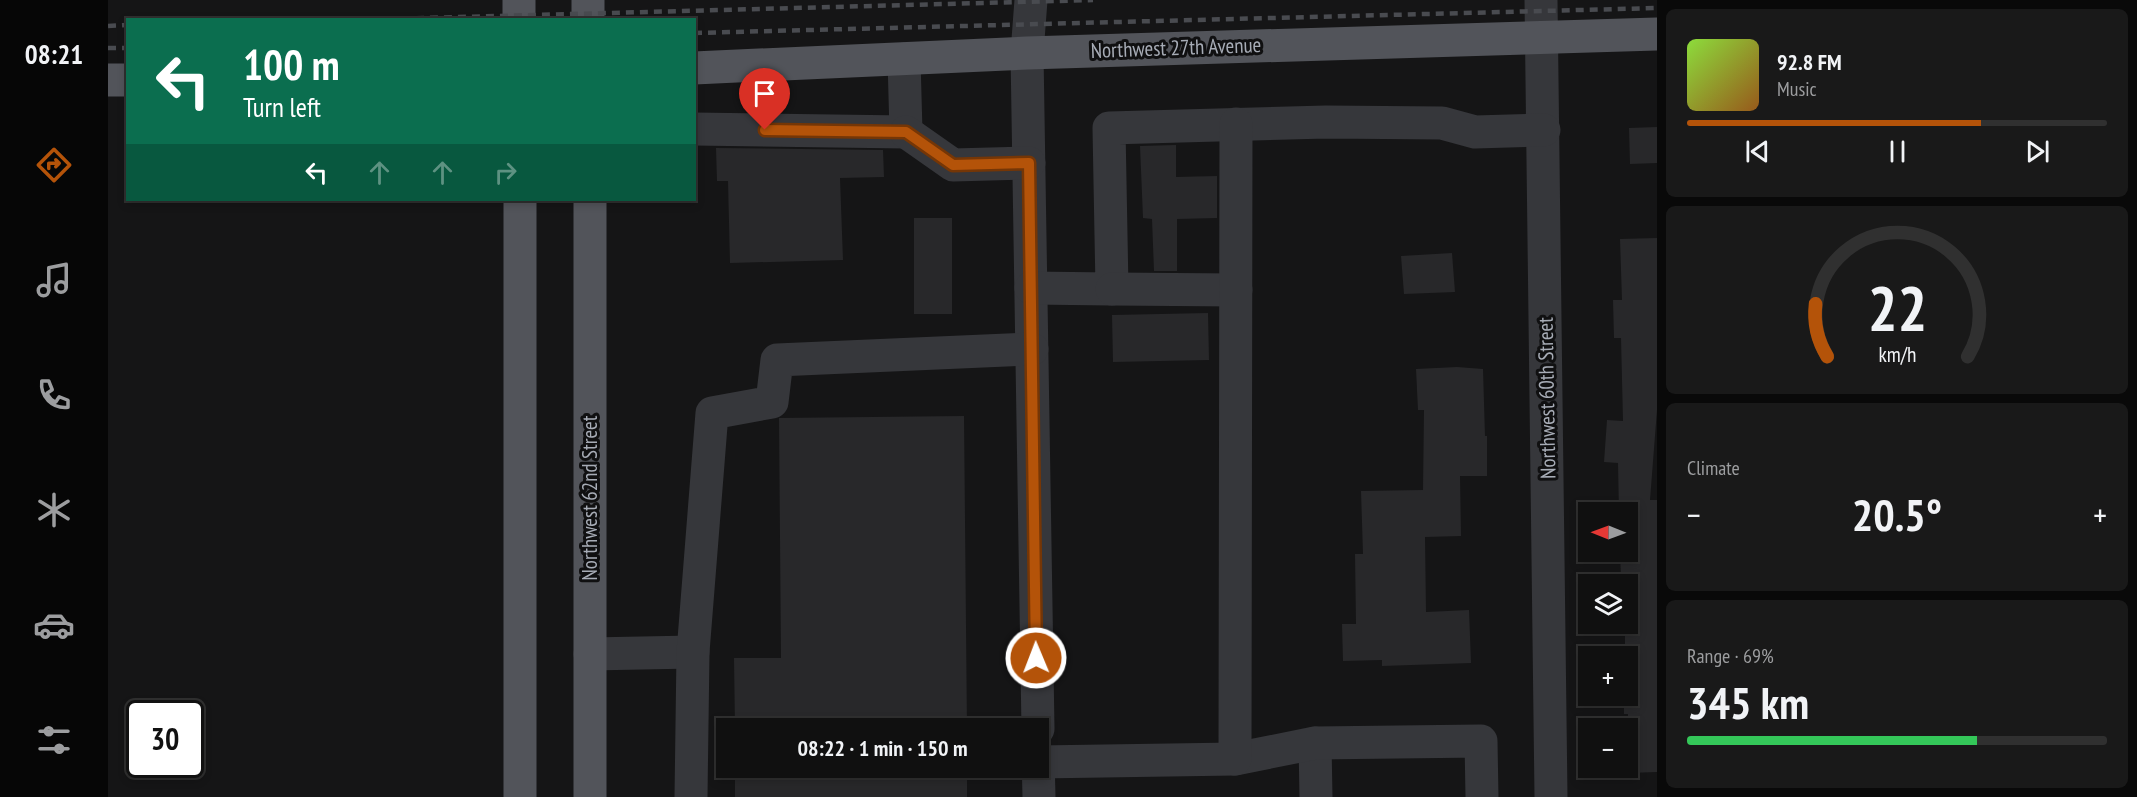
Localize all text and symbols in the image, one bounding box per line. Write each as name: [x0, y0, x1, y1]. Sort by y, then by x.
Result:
street label: Northwest 27th Avenue: [1090, 31, 1262, 64]
text: 08:21: [25, 37, 83, 71]
text: 100 m: [243, 37, 340, 92]
icon: left: [144, 42, 222, 120]
text: 92.8 FM: [1777, 48, 1842, 76]
pin: [739, 68, 790, 130]
text: Music: [1777, 76, 1817, 102]
icon: arrive: [748, 77, 781, 110]
text: Turn left: [243, 90, 321, 124]
icon: previous: [1741, 135, 1774, 168]
icon: pause: [1881, 135, 1914, 168]
icon: next: [2021, 135, 2054, 168]
icon: directions: [33, 144, 75, 186]
icon: left: [300, 156, 333, 189]
icon: ahead: [363, 156, 396, 189]
icon: ahead: [426, 156, 459, 189]
icon: right: [489, 156, 522, 189]
icon: music: [33, 259, 75, 301]
text: 22: [1867, 267, 1927, 348]
street label: Northwest 60th Street: [1532, 317, 1561, 479]
text: km/h: [1878, 340, 1916, 368]
icon: phone: [33, 374, 75, 416]
street label: Northwest 62nd Street: [576, 415, 603, 580]
text: Climate: [1687, 455, 1740, 481]
text: 20.5°: [1852, 485, 1942, 543]
icon: climate: [33, 489, 75, 531]
text: −: [1687, 493, 1701, 536]
text: +: [2093, 493, 2107, 536]
north arrow: [1578, 502, 1638, 562]
map controls: [1578, 502, 1638, 778]
button: layers: [1578, 574, 1638, 634]
icon: car: [33, 604, 75, 646]
position arrow: [1004, 626, 1068, 690]
text: Range · 69%: [1687, 643, 1774, 669]
button: +: [1578, 646, 1638, 706]
text: 345 km: [1687, 673, 1809, 731]
speed limit sign: 30: [126, 700, 204, 778]
button: −: [1578, 718, 1638, 778]
icon: filters: [33, 719, 75, 761]
text: 08:22 · 1 min · 150 m: [797, 734, 968, 762]

